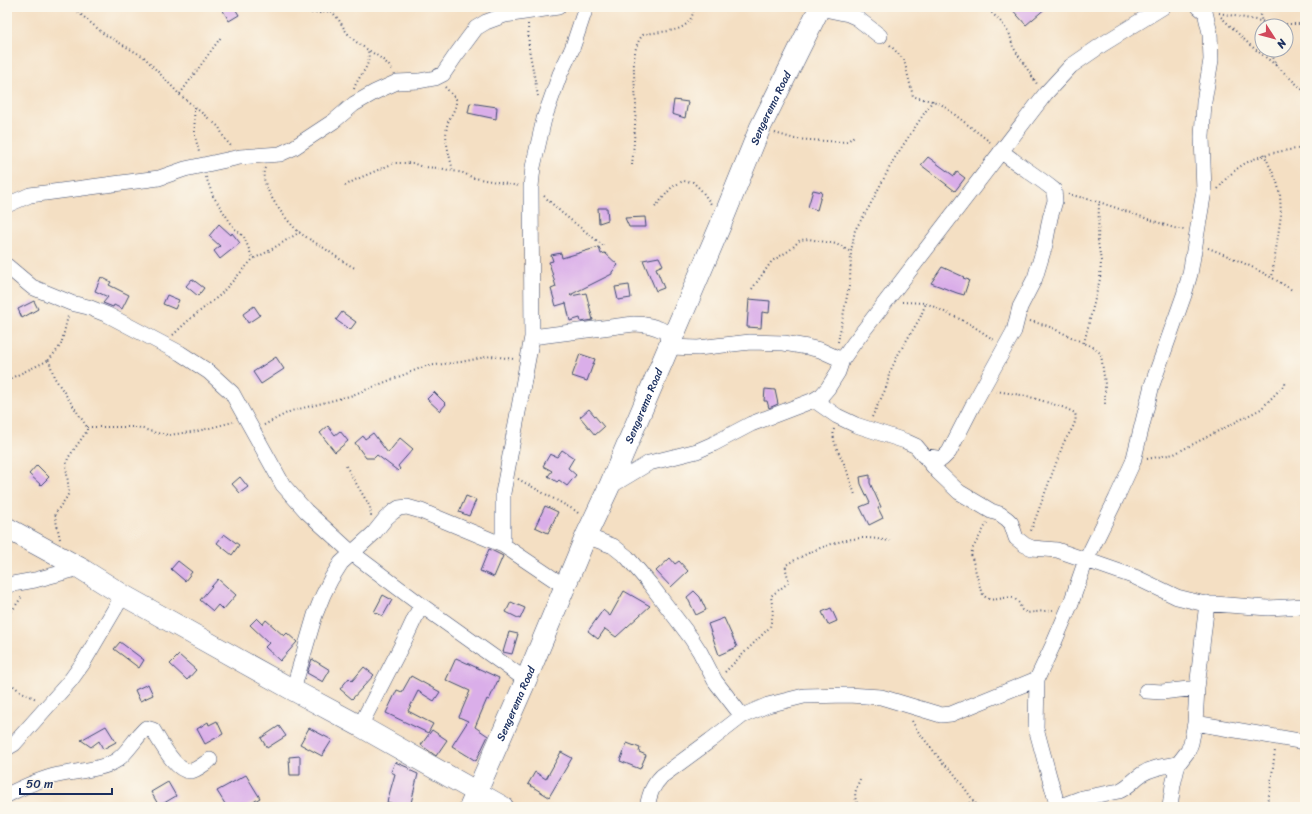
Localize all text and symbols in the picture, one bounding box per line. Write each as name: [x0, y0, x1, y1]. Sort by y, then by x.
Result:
north arrow: [1254, 18, 1294, 58]
text: N: [1272, 34, 1292, 53]
street label: Sengerema Road: [745, 67, 797, 148]
street label: Sengerema Road: [620, 365, 669, 447]
street label: Sengerema Road: [491, 662, 541, 744]
scale bar: [20, 770, 112, 796]
text: 50 m: [26, 773, 53, 795]

